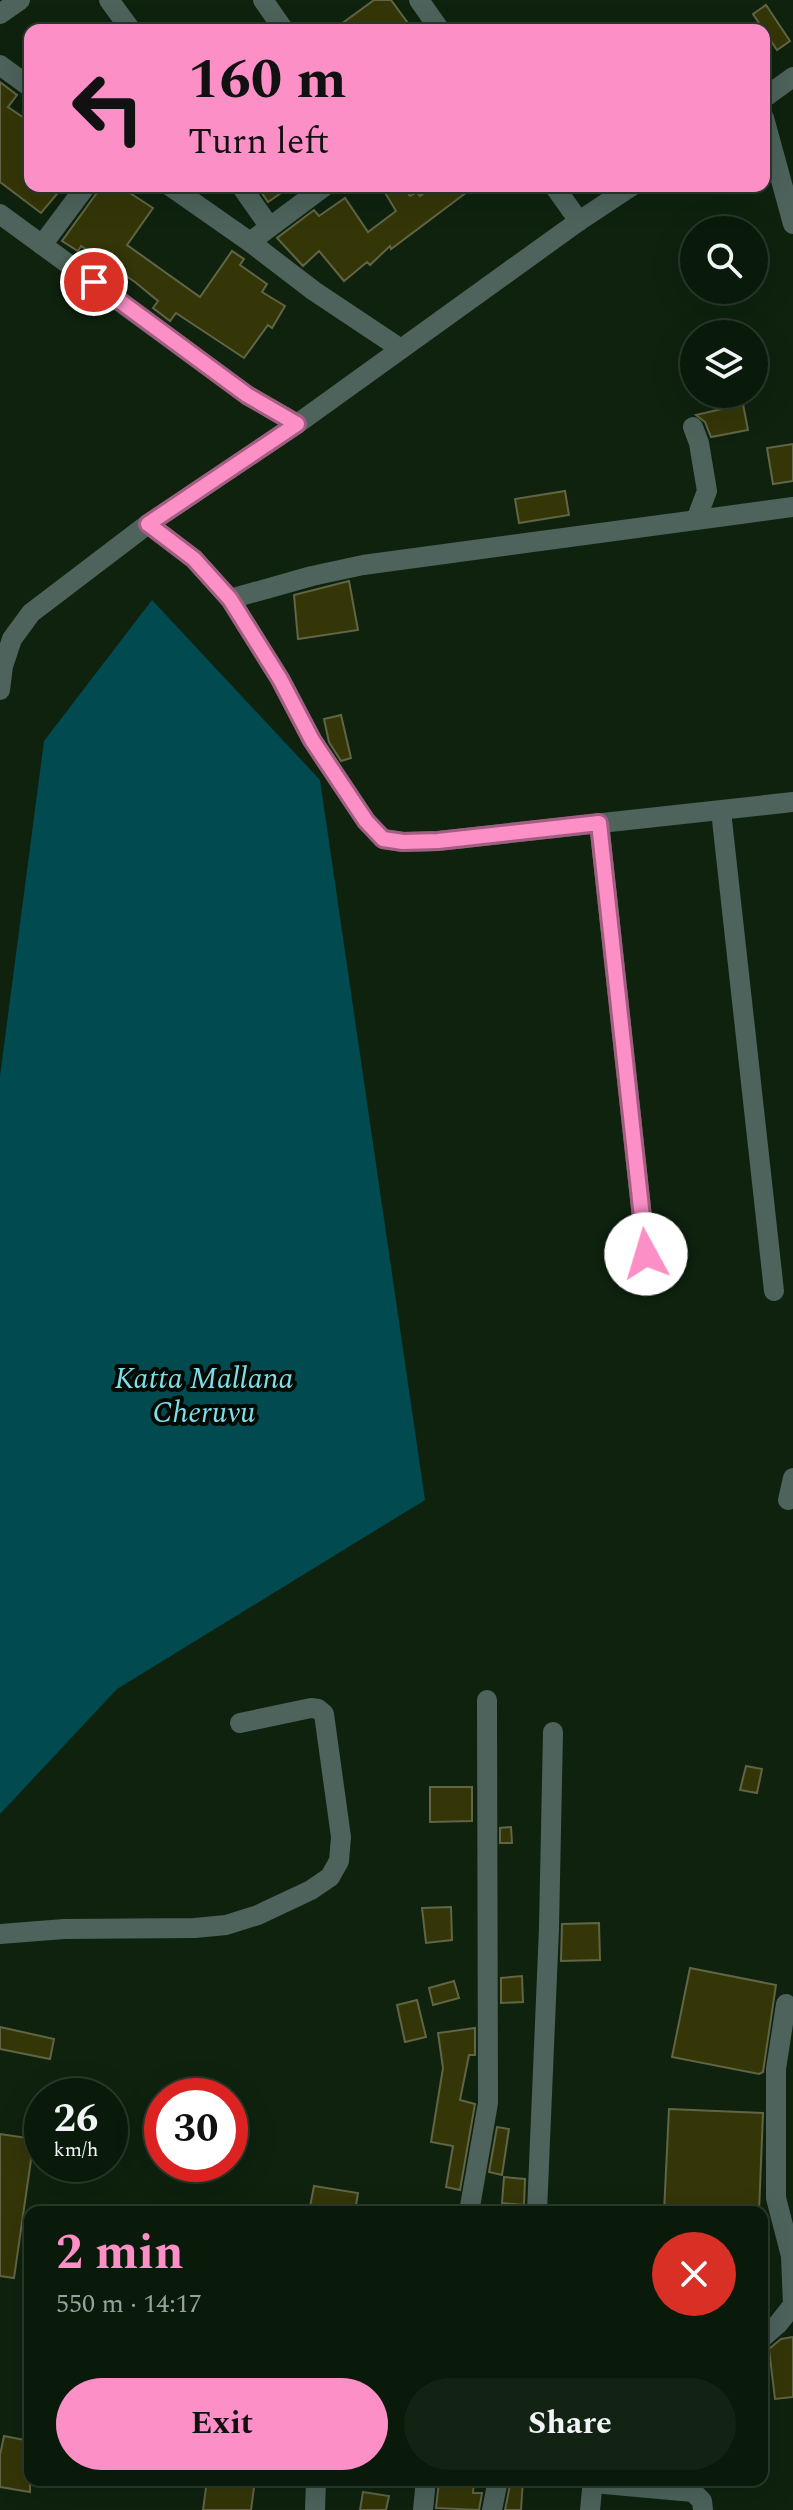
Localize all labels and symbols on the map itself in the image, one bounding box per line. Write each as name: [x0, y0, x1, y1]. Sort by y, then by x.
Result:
pin: [60, 248, 128, 316]
position arrow: [604, 1212, 688, 1296]
water label: Katta Mallana Cheruvu: [114, 1356, 294, 1436]
speed limit sign: 30: [144, 2078, 248, 2182]

